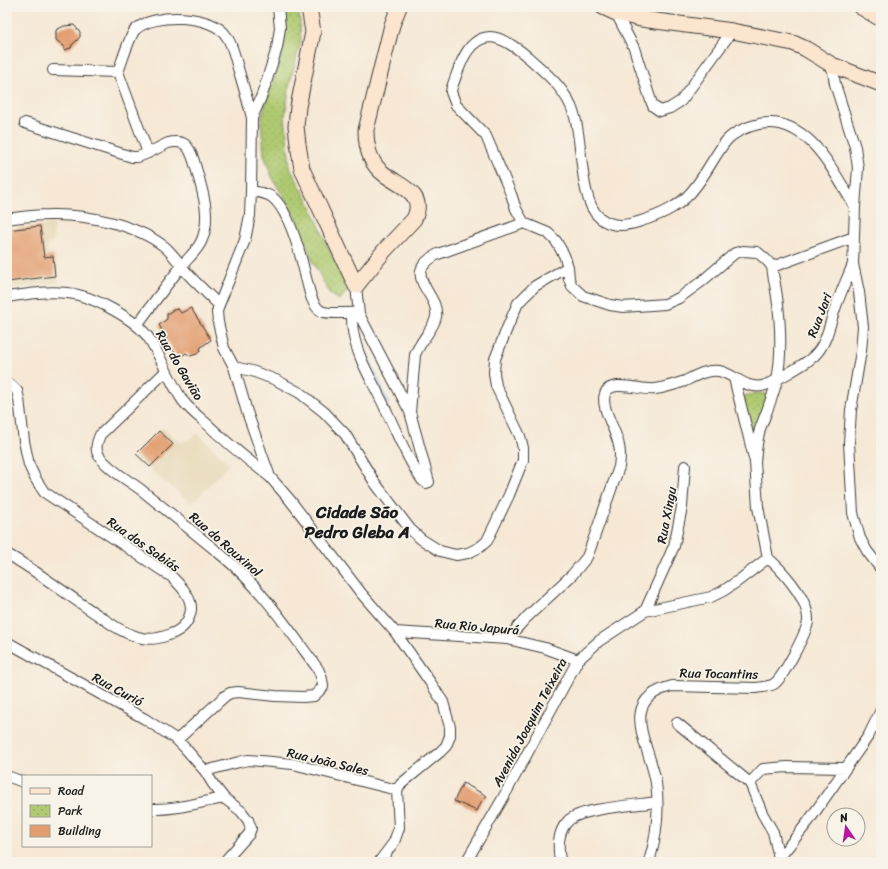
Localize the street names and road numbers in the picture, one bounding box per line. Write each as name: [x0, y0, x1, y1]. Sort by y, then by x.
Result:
street label: Rua Jari: [800, 289, 839, 341]
street label: Rua do Gavião: [149, 326, 210, 405]
street label: Rua Xingu: [650, 485, 683, 546]
street label: Rua do Rouxinol: [184, 506, 268, 583]
street label: Rua dos Sabiás: [102, 511, 186, 579]
street label: Rua Rio Japurá: [434, 611, 521, 642]
street label: Avenida Joaquim Teixeira: [485, 653, 573, 792]
street label: Rua Tocantins: [679, 661, 759, 686]
street label: Rua Curió: [88, 666, 148, 713]
street label: Rua João Sales: [285, 741, 371, 782]

